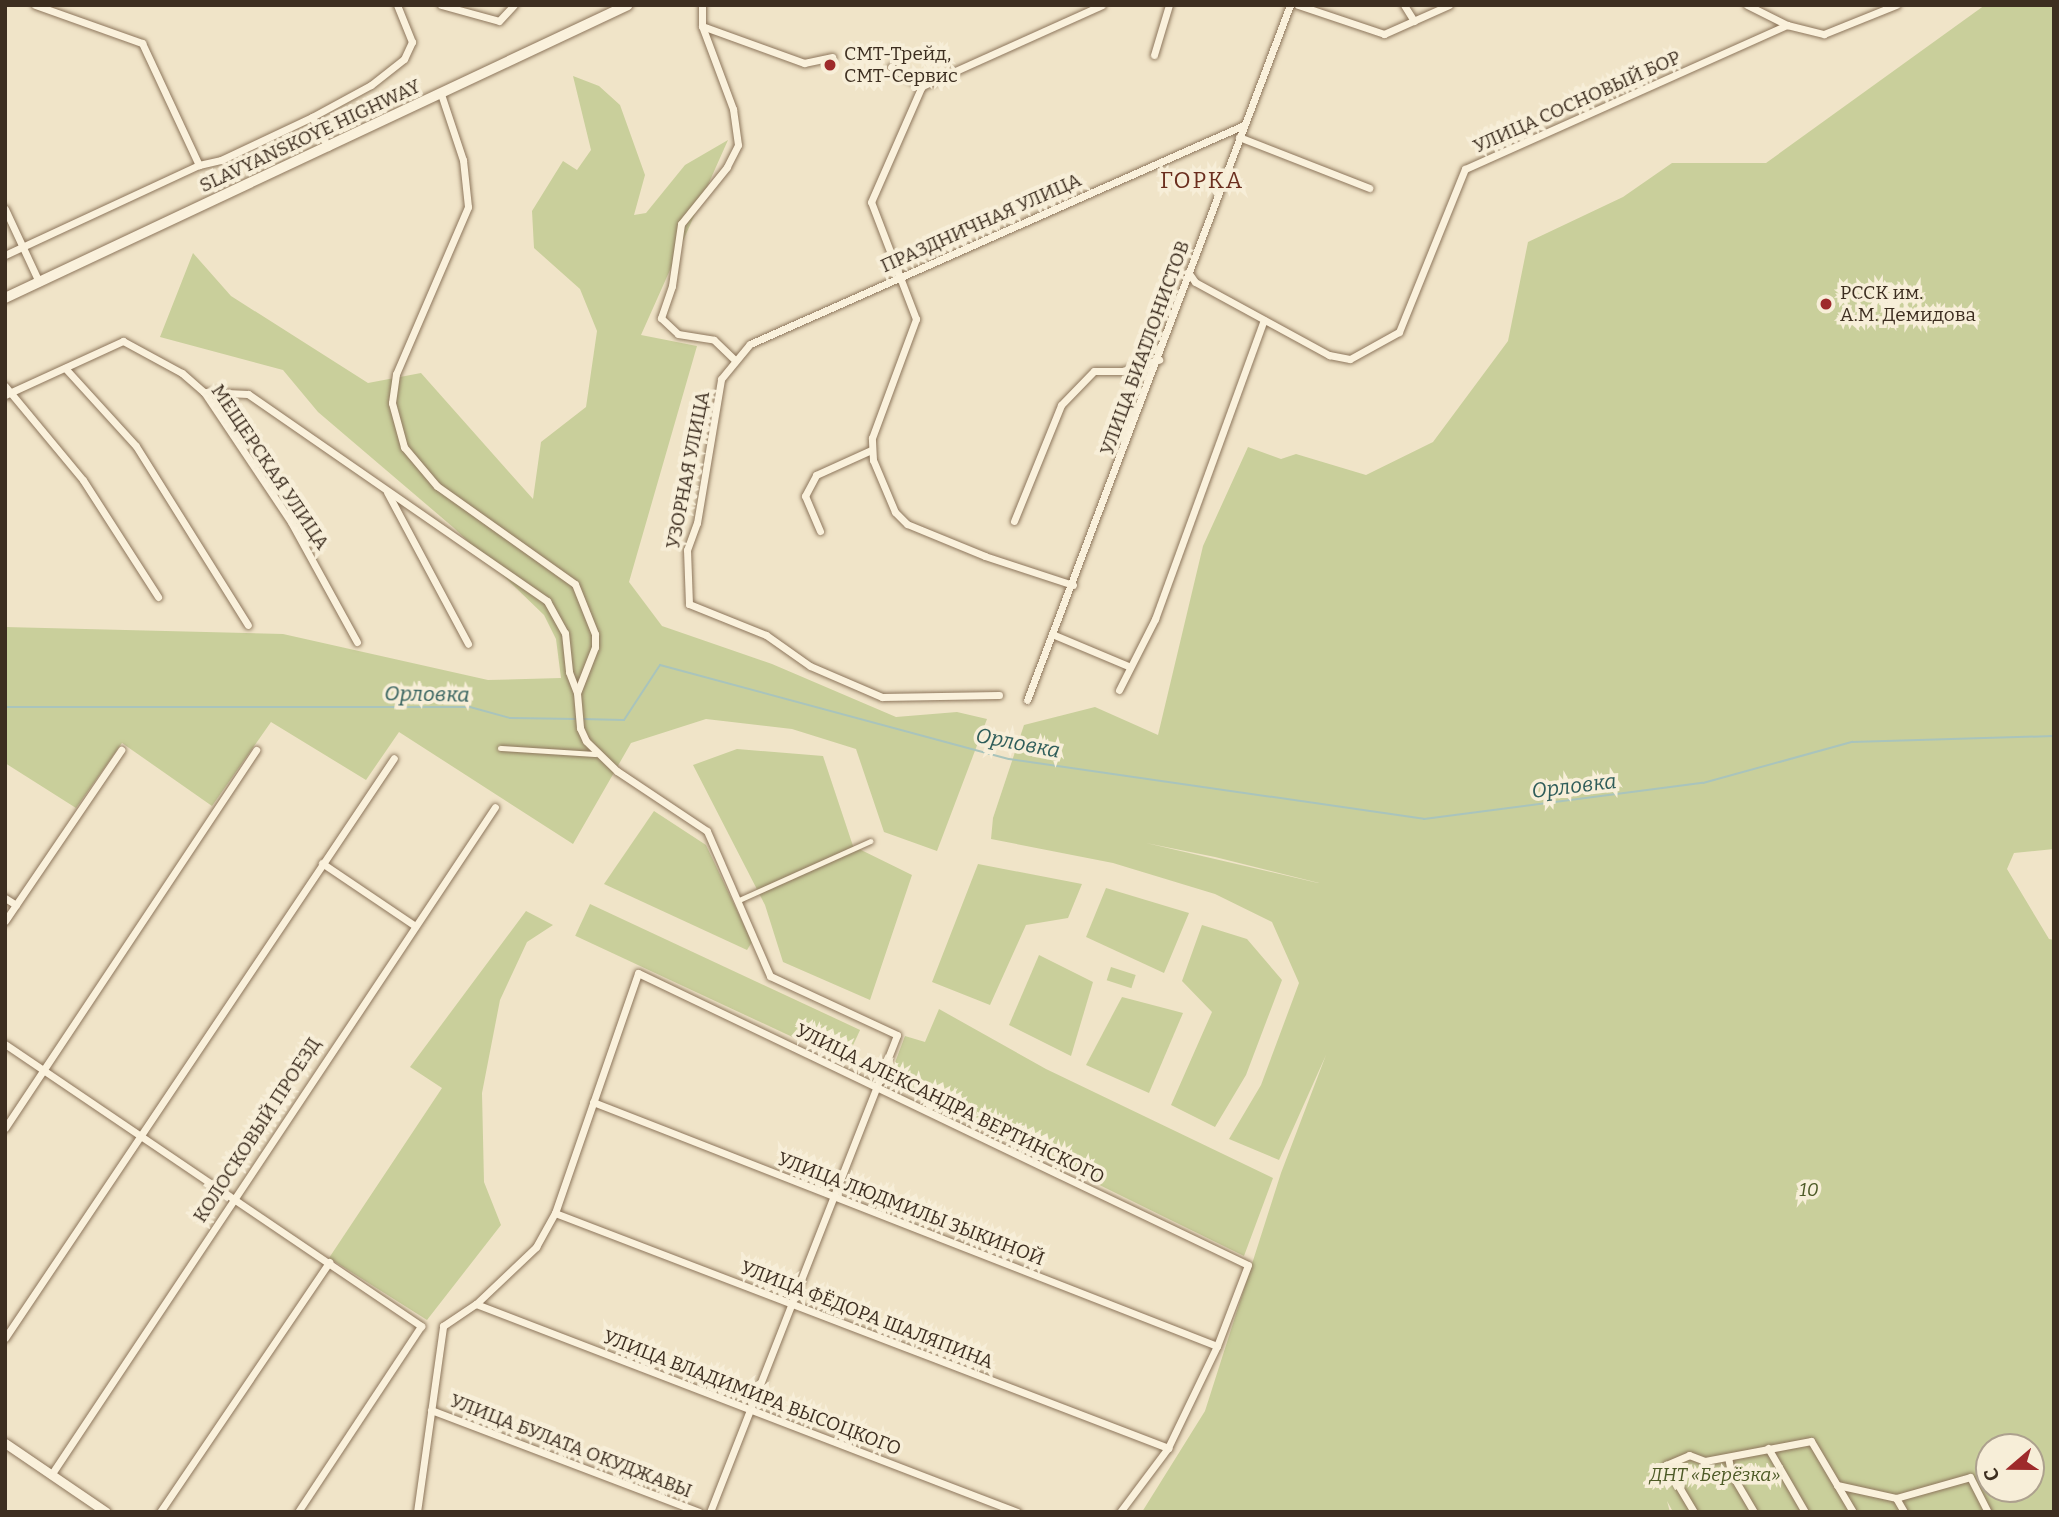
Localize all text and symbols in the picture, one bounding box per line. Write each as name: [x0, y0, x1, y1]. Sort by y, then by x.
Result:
place label: СМТ-Трейд, СМТ-Сервис: [844, 43, 958, 87]
street label: УЛИЦА СОСНОВЫЙ БОР: [1470, 46, 1684, 158]
marker: СМТ-Трейд, СМТ-Сервис: [822, 57, 838, 73]
street label: SLAVYANSKOYE HIGHWAY: [196, 75, 424, 197]
district label: ГОРКА: [1161, 166, 1243, 194]
street label: ПРАЗДНИЧНАЯ УЛИЦА: [877, 168, 1085, 278]
street label: УЛИЦА БИАТЛОНИСТОВ: [1096, 238, 1194, 458]
place label: РССК им. А.М. Демидова: [1840, 282, 1976, 326]
marker: РССК им. А.М. Демидова: [1818, 296, 1834, 312]
street label: МЕЩЕРСКАЯ УЛИЦА: [206, 380, 334, 554]
street label: УЗОРНАЯ УЛИЦА: [662, 389, 714, 551]
water label: Орловка: [384, 681, 470, 707]
water label: Орловка: [974, 722, 1062, 764]
water label: Орловка: [1530, 768, 1618, 804]
street label: УЛИЦА АЛЕКСАНДРА ВЕРТИНСКОГО: [792, 1019, 1108, 1189]
street label: КОЛОСКОВЫЙ ПРОЕЗД: [189, 1033, 325, 1227]
street label: УЛИЦА ЛЮДМИЛЫ ЗЫКИНОЙ: [774, 1147, 1048, 1271]
park label: 10: [1799, 1179, 1819, 1201]
street label: УЛИЦА ФЁДОРА ШАЛЯПИНА: [737, 1256, 997, 1374]
street label: УЛИЦА ВЛАДИМИРА ВЫСОЦКОГО: [600, 1326, 904, 1460]
street label: УЛИЦА БУЛАТА ОКУДЖАВЫ: [447, 1389, 695, 1503]
north arrow: [1975, 1433, 2045, 1503]
park label: ДНТ «Берёзка»: [1650, 1464, 1780, 1486]
text: С: [1979, 1465, 2005, 1484]

